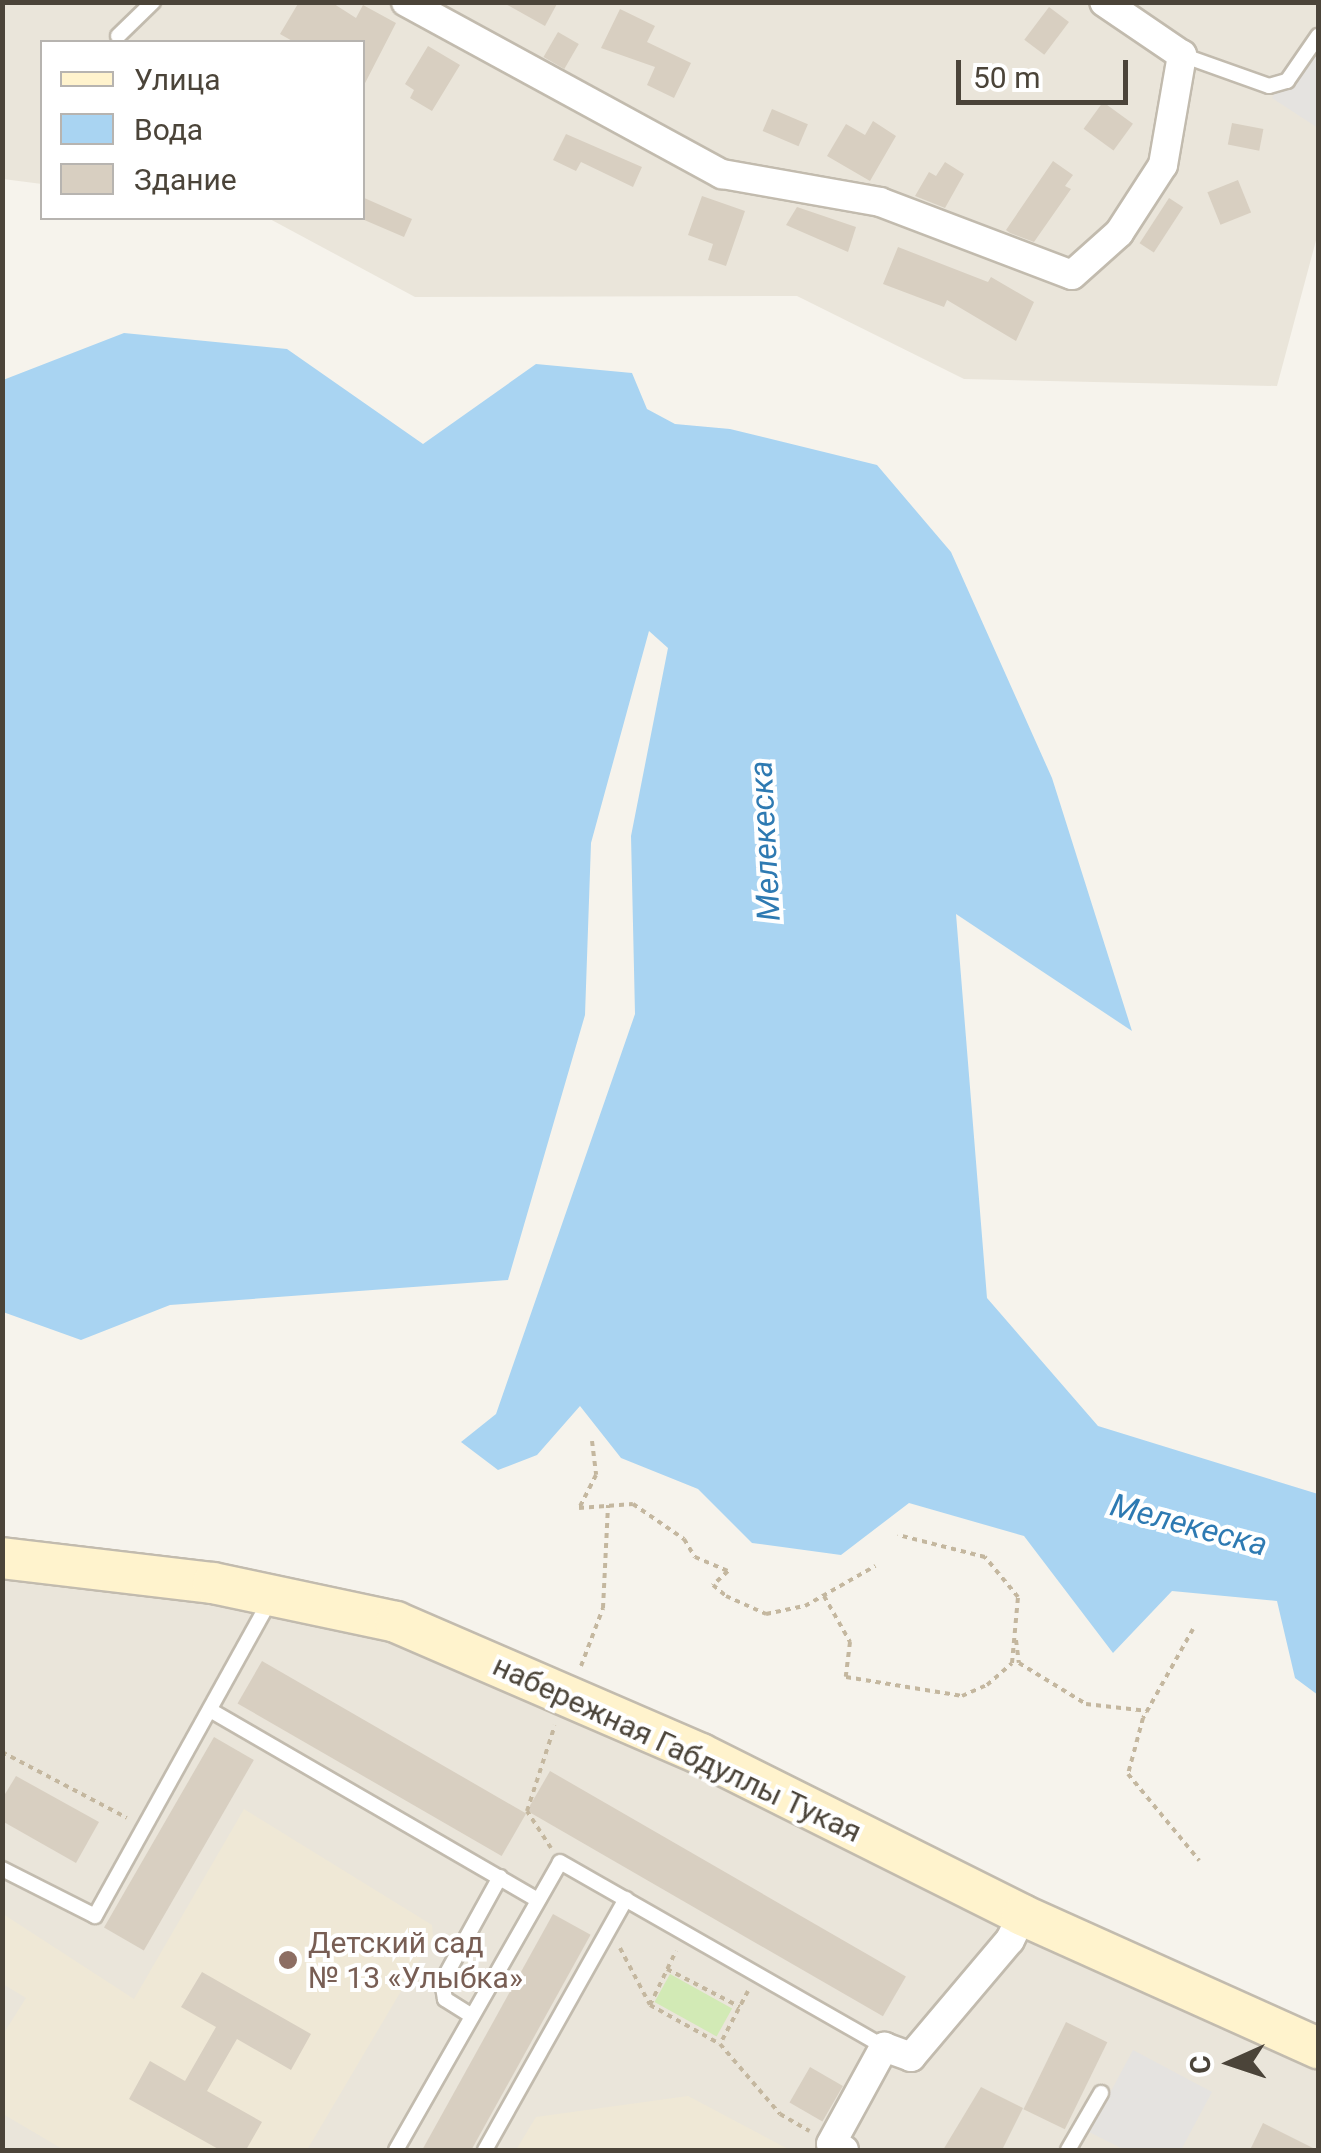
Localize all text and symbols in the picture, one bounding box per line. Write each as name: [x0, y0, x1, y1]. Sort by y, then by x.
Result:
legend: [40, 40, 365, 220]
scale bar: [961, 40, 1134, 102]
text: 50 m: [973, 60, 1040, 95]
text: Улица: [134, 62, 221, 97]
text: Вода: [134, 112, 203, 147]
text: Здание: [134, 162, 237, 197]
water label: Мелекеска: [742, 760, 788, 922]
water label: Мелекеска: [1106, 1486, 1272, 1564]
street label: набережная Габдуллы Тукая: [487, 1648, 867, 1850]
place label: Детский сад № 13 «Улыбка»: [308, 1925, 523, 1996]
marker: Детский сад № 13 «Улыбка»: [277, 1949, 299, 1971]
north arrow: [1181, 2013, 1281, 2113]
text: С: [1184, 2055, 1217, 2075]

